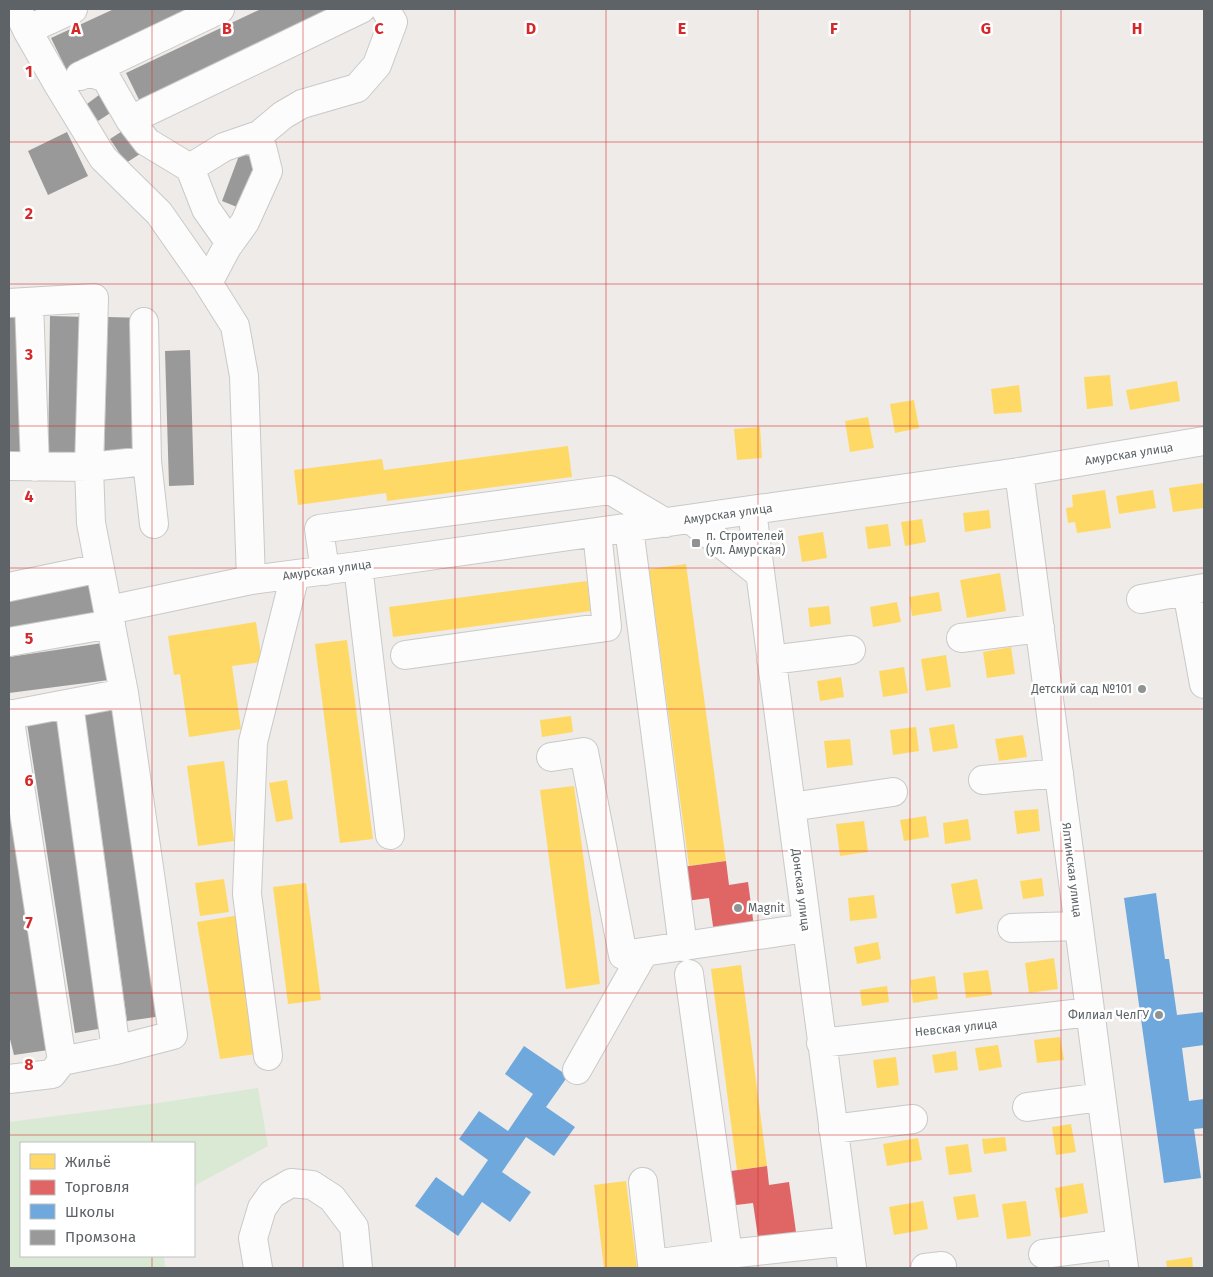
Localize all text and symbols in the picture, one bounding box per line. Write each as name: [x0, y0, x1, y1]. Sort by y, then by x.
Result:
text: A: [70, 19, 81, 38]
text: B: [222, 19, 232, 38]
text: C: [374, 19, 384, 38]
text: D: [526, 19, 536, 38]
text: E: [678, 19, 686, 38]
text: F: [830, 19, 838, 38]
text: G: [981, 19, 991, 38]
text: H: [1132, 19, 1142, 38]
text: 1: [25, 62, 33, 81]
text: 2: [25, 204, 33, 223]
text: 3: [24, 345, 33, 364]
street label: Амурская улица: [1084, 440, 1174, 468]
text: 4: [24, 487, 34, 506]
street label: Амурская улица: [683, 501, 773, 527]
place label: п. Строителей (ул. Амурская): [706, 529, 785, 557]
marker: п. Строителей (ул. Амурская): [690, 537, 702, 549]
street label: Амурская улица: [282, 557, 372, 583]
text: 5: [25, 629, 34, 648]
place label: Детский сад №101: [1030, 682, 1132, 696]
marker: Детский сад №101: [1136, 683, 1148, 695]
text: 6: [24, 771, 34, 790]
street label: Ялтинская улица: [1059, 822, 1085, 918]
street label: Донская улица: [789, 847, 813, 932]
place label: Magnit: [748, 901, 785, 915]
marker: Magnit: [732, 902, 744, 914]
text: 7: [25, 913, 33, 932]
place label: Филиал ЧелГУ: [1068, 1008, 1150, 1022]
marker: Филиал ЧелГУ: [1153, 1009, 1165, 1021]
street label: Невская улица: [914, 1017, 998, 1039]
text: 8: [24, 1055, 34, 1074]
legend: [20, 1142, 195, 1257]
text: Жильё: [65, 1153, 111, 1171]
text: Торговля: [65, 1178, 130, 1196]
text: Школы: [65, 1203, 115, 1221]
text: Промзона: [65, 1228, 136, 1246]

